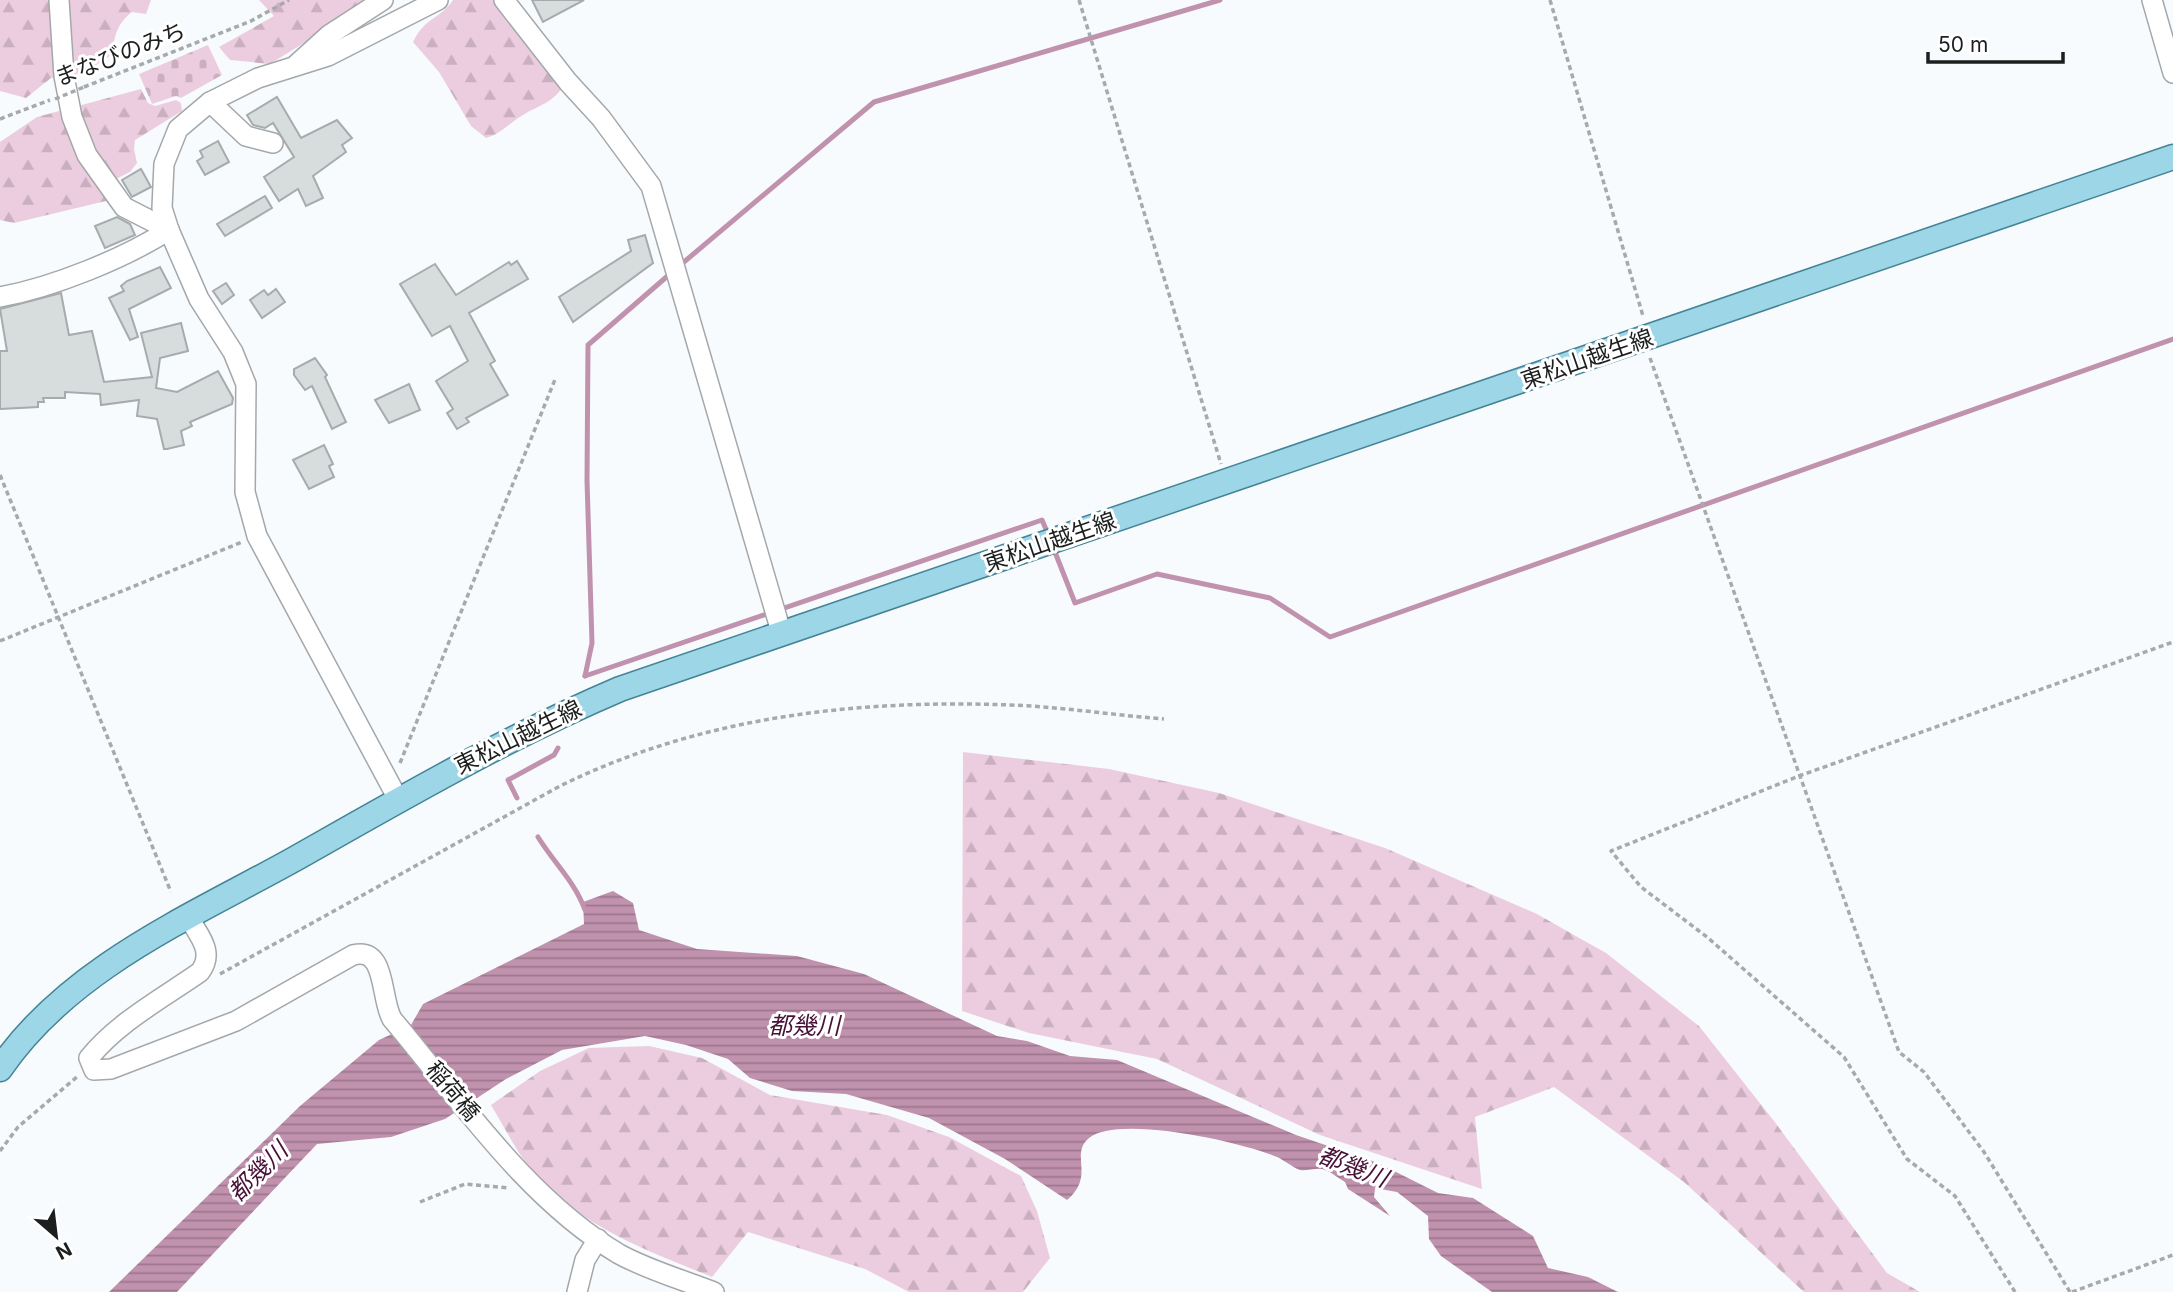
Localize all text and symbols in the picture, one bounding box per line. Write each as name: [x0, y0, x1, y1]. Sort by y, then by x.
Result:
street label: まなびのみち: [51, 16, 189, 92]
scale bar: [1928, 21, 2063, 65]
text: 50 m: [1938, 32, 1988, 57]
street label: 東松山越生線: [1517, 323, 1657, 395]
street label: 東松山越生線: [980, 506, 1120, 578]
street label: 東松山越生線: [450, 694, 586, 780]
water label: 都幾川: [768, 1011, 843, 1040]
street label: 稲荷橋: [420, 1056, 486, 1126]
water label: 都幾川: [222, 1134, 295, 1207]
water label: 都幾川: [1314, 1140, 1395, 1194]
north arrow: [21, 1201, 91, 1271]
text: N: [52, 1237, 76, 1264]

